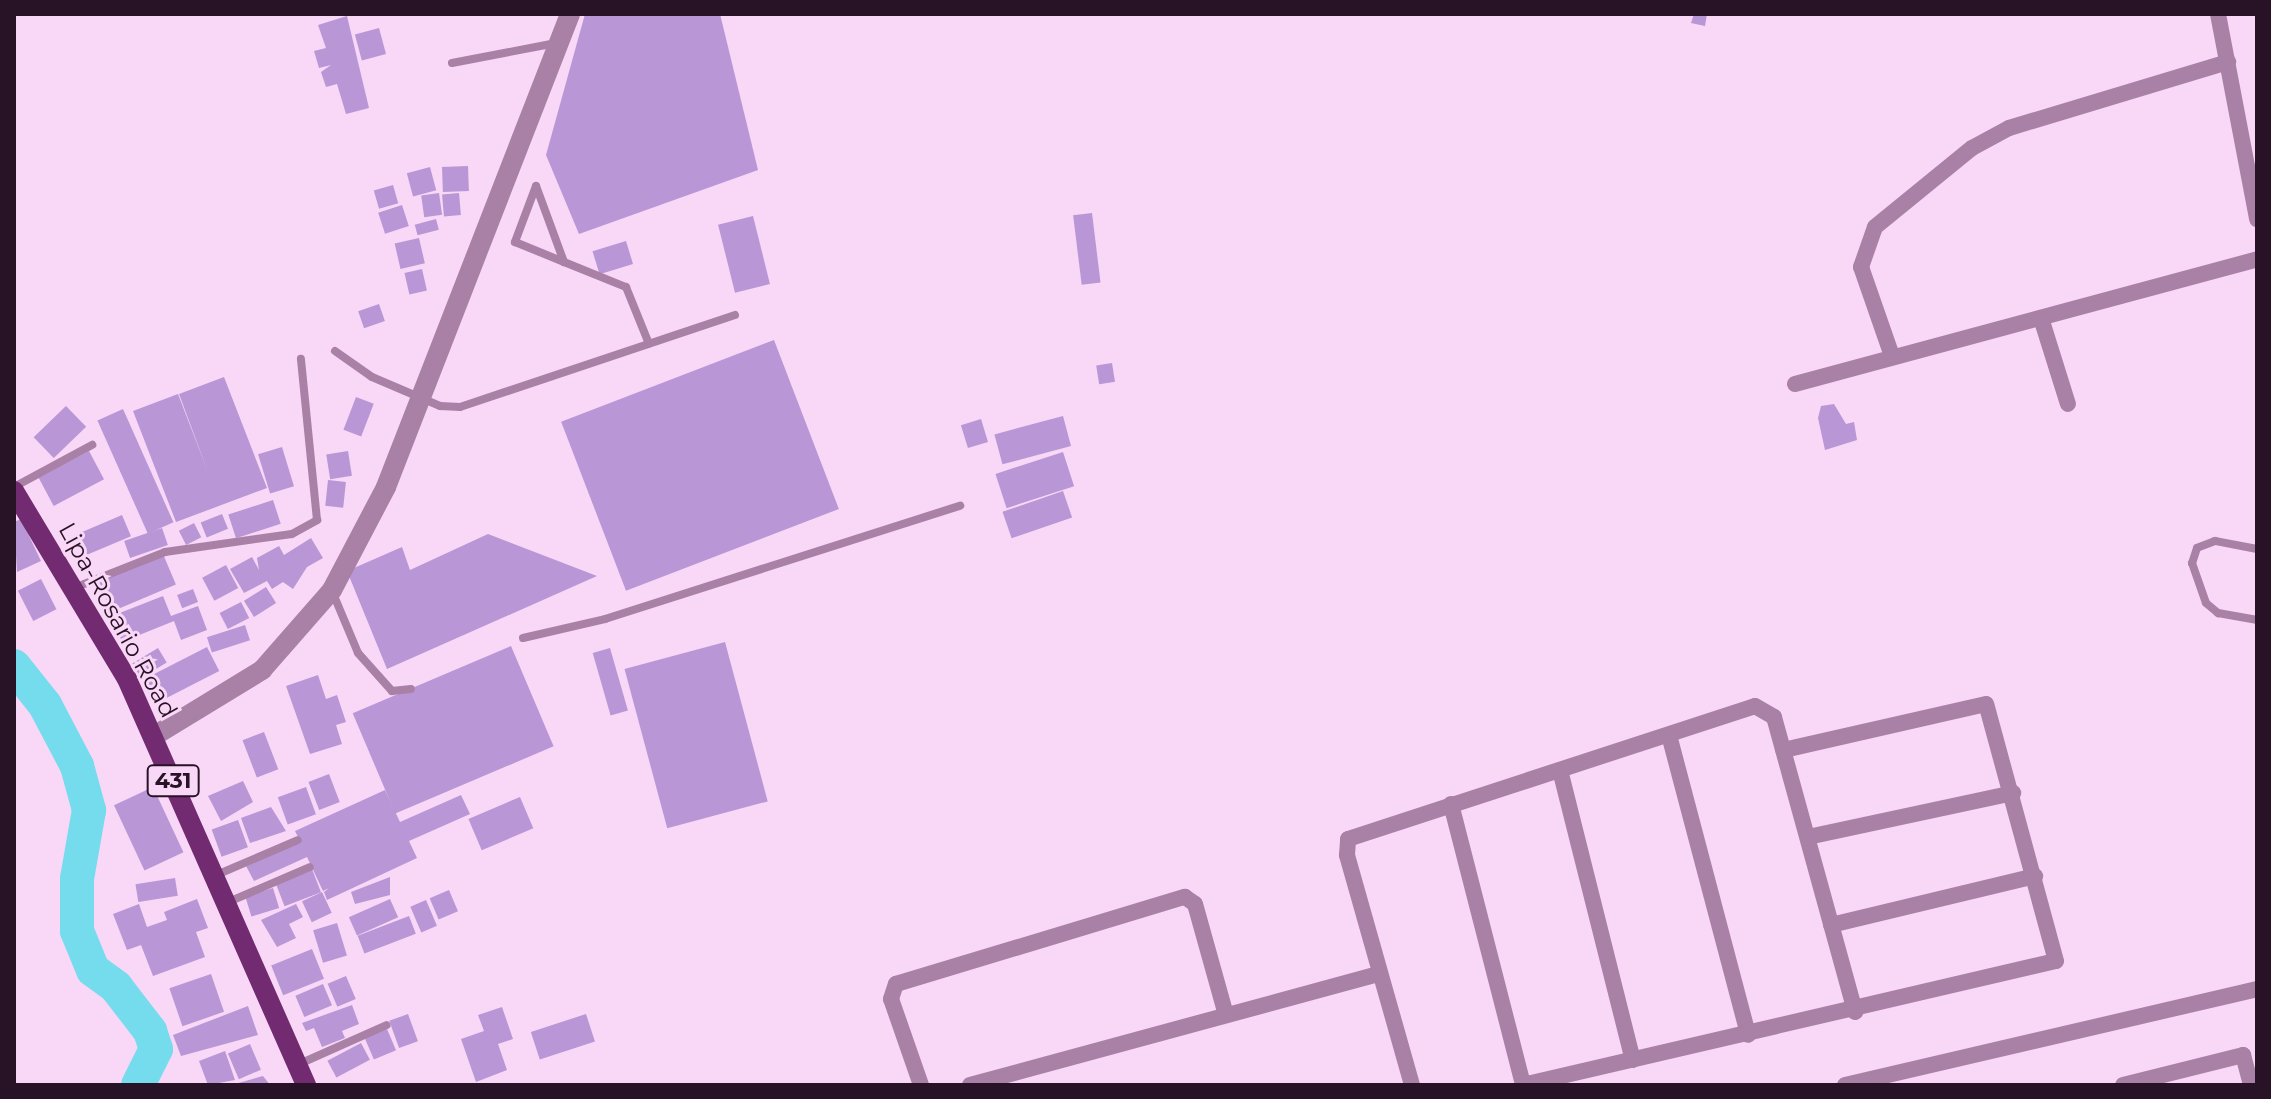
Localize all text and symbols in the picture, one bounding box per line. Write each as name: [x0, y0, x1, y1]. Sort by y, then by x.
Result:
street label: Lipa-Rosario Road: [52, 518, 184, 722]
road number: 431: [145, 763, 201, 799]

